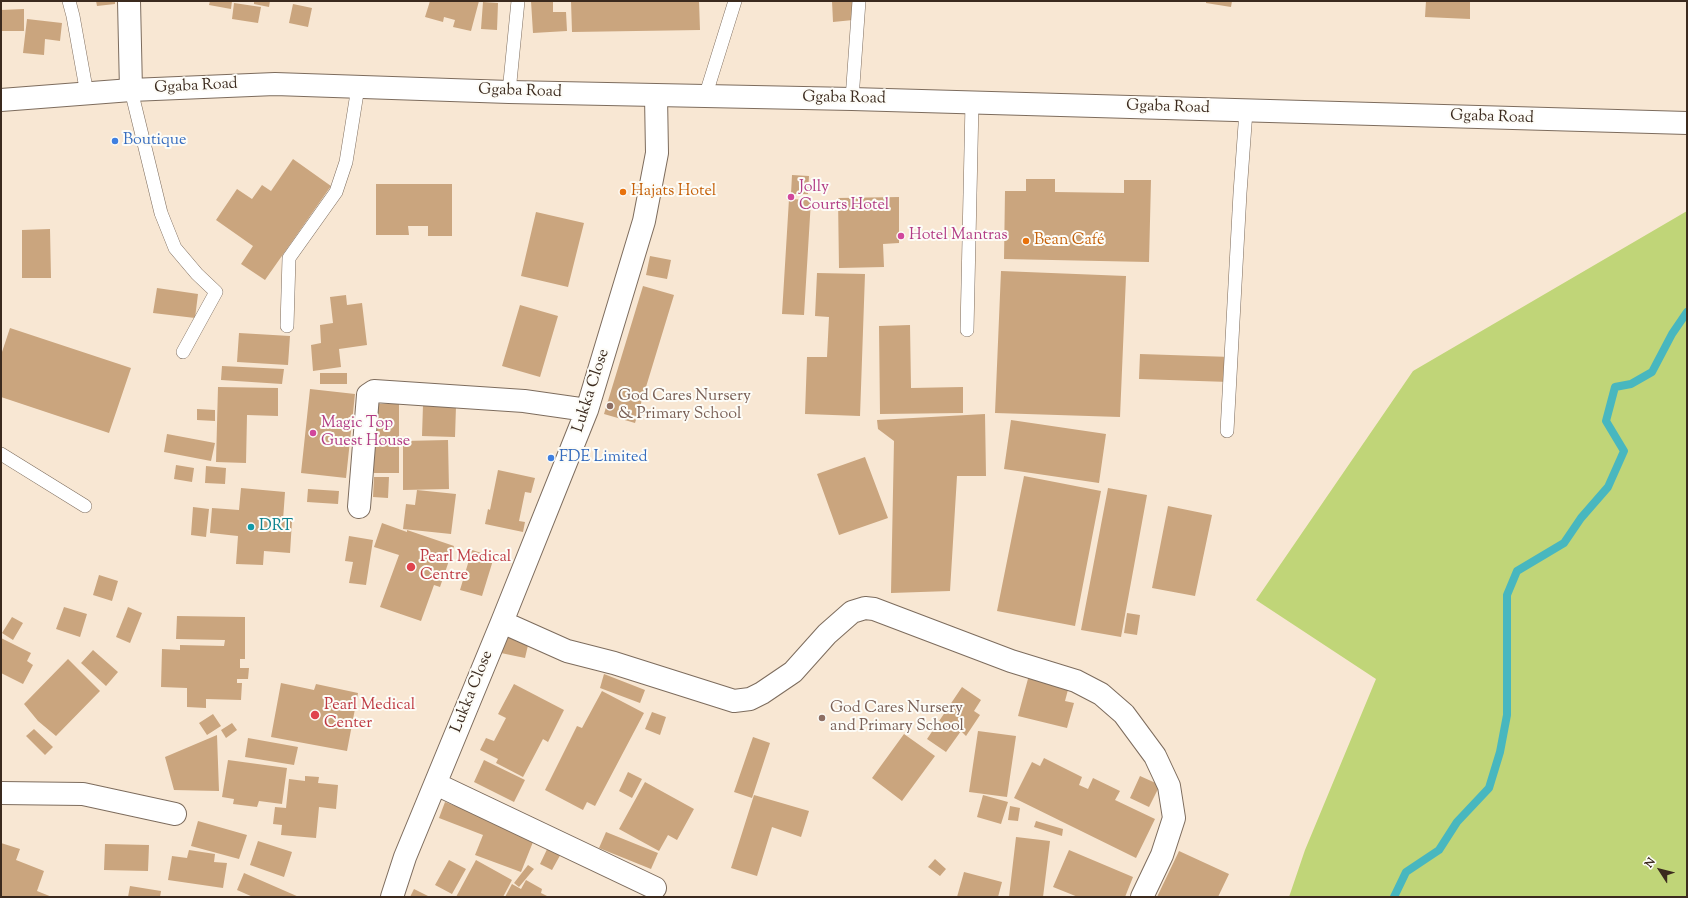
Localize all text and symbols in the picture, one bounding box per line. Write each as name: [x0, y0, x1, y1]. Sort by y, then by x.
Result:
street label: Ggaba Road: [154, 75, 238, 99]
street label: Ggaba Road: [478, 81, 562, 103]
street label: Ggaba Road: [802, 89, 886, 109]
street label: Ggaba Road: [1126, 97, 1210, 119]
street label: Ggaba Road: [1450, 107, 1534, 129]
place label: Boutique: [123, 131, 186, 151]
marker: Boutique: [110, 136, 120, 146]
place label: Jolly Courts Hotel: [799, 178, 889, 216]
place label: Hajats Hotel: [631, 182, 716, 202]
marker: Hajats Hotel: [618, 187, 628, 197]
marker: Jolly Courts Hotel: [786, 192, 796, 202]
place label: Hotel Mantras: [909, 226, 1008, 246]
marker: Hotel Mantras: [896, 231, 906, 241]
place label: Bean Café: [1034, 231, 1104, 251]
marker: Bean Café: [1021, 236, 1031, 246]
street label: Lukka Close: [569, 347, 615, 435]
place label: God Cares Nursery & Primary School: [618, 387, 751, 425]
marker: God Cares Nursery & Primary School: [605, 401, 615, 411]
place label: Magic Top Guest House: [321, 414, 410, 452]
marker: Magic Top Guest House: [308, 428, 318, 438]
place label: FDE Limited: [559, 448, 647, 468]
marker: FDE Limited: [546, 453, 556, 463]
place label: DRT: [259, 517, 293, 537]
marker: DRT: [246, 522, 256, 532]
place label: Pearl Medical Centre: [420, 548, 511, 586]
marker: Pearl Medical Centre: [405, 561, 417, 573]
street label: Lukka Close: [448, 648, 498, 736]
place label: Pearl Medical Center: [324, 696, 415, 734]
place label: God Cares Nursery and Primary School: [830, 699, 964, 737]
marker: Pearl Medical Center: [309, 709, 321, 721]
marker: God Cares Nursery and Primary School: [817, 713, 827, 723]
north arrow: [1640, 850, 1680, 890]
text: N: [1641, 855, 1659, 871]

